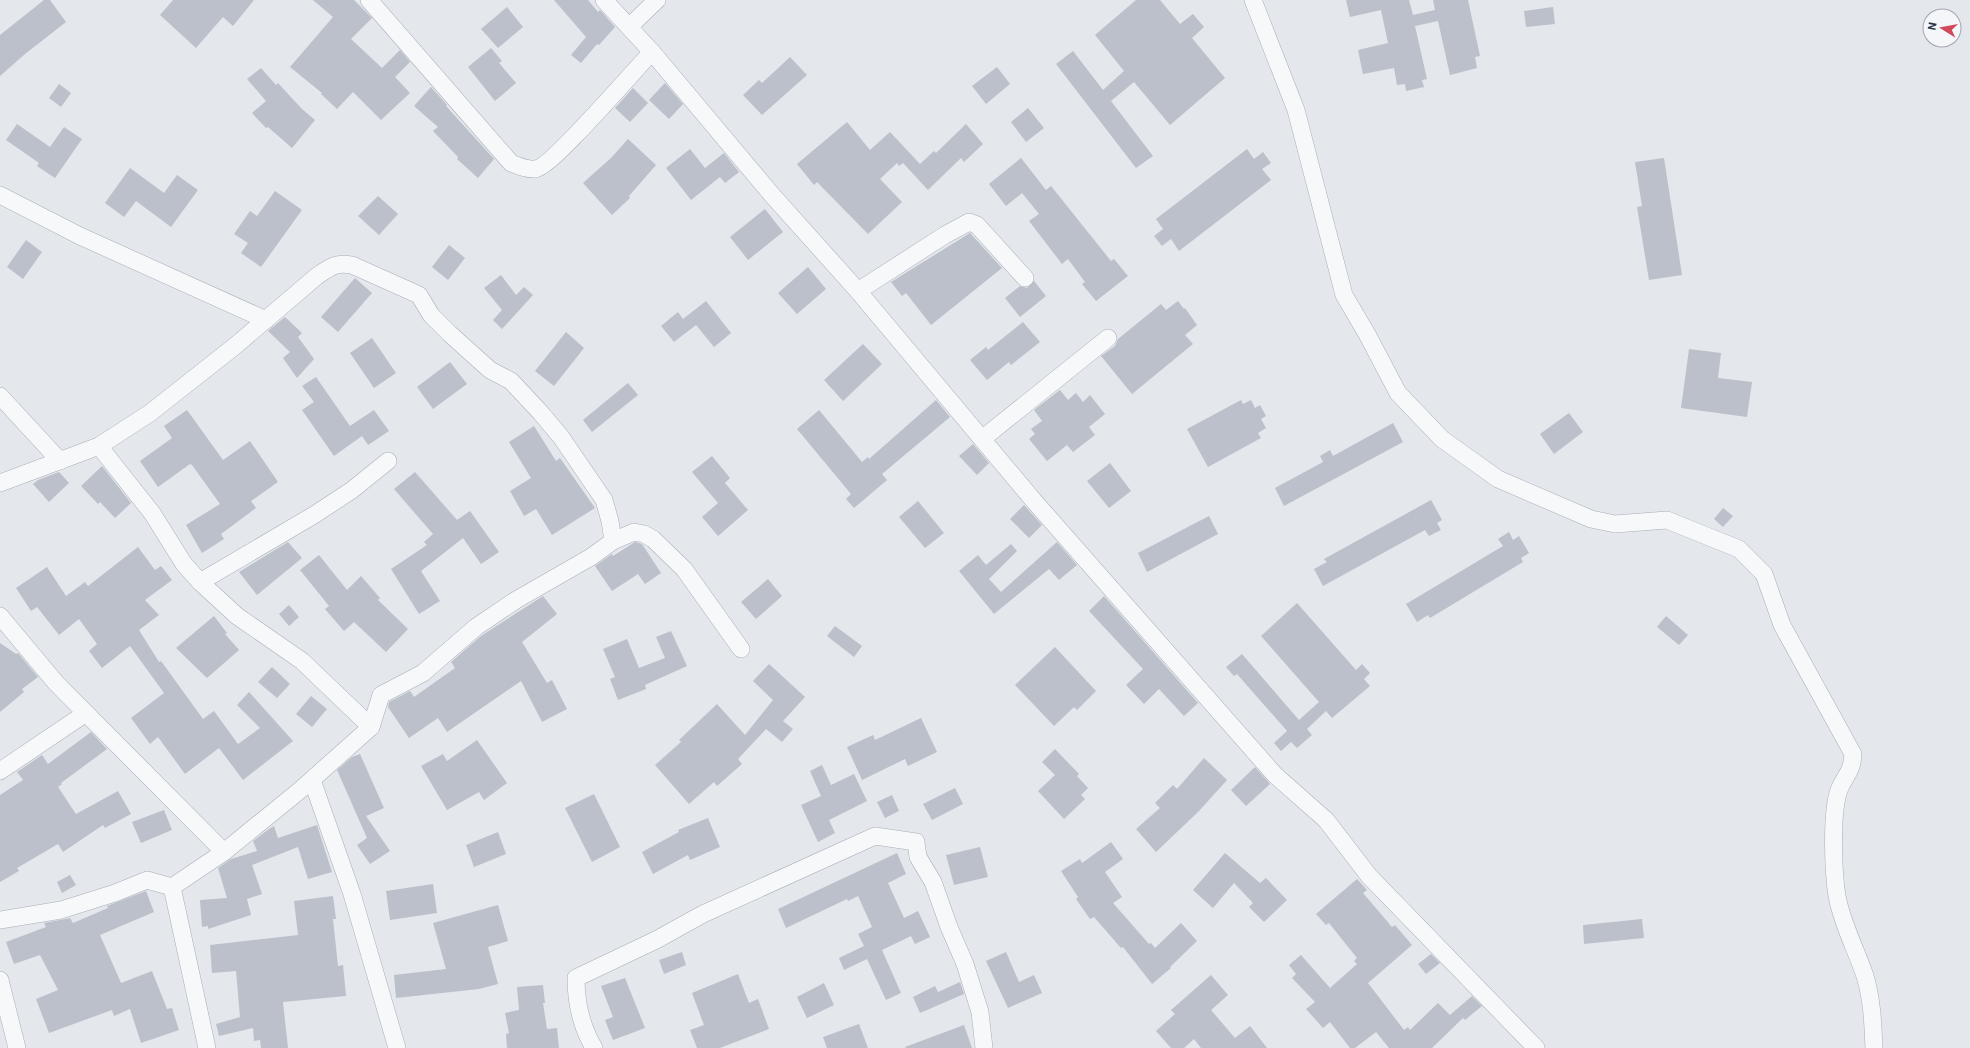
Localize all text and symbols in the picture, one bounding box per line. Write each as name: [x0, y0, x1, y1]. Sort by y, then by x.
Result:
north arrow: [1922, 8, 1962, 48]
text: N: [1926, 21, 1940, 31]

